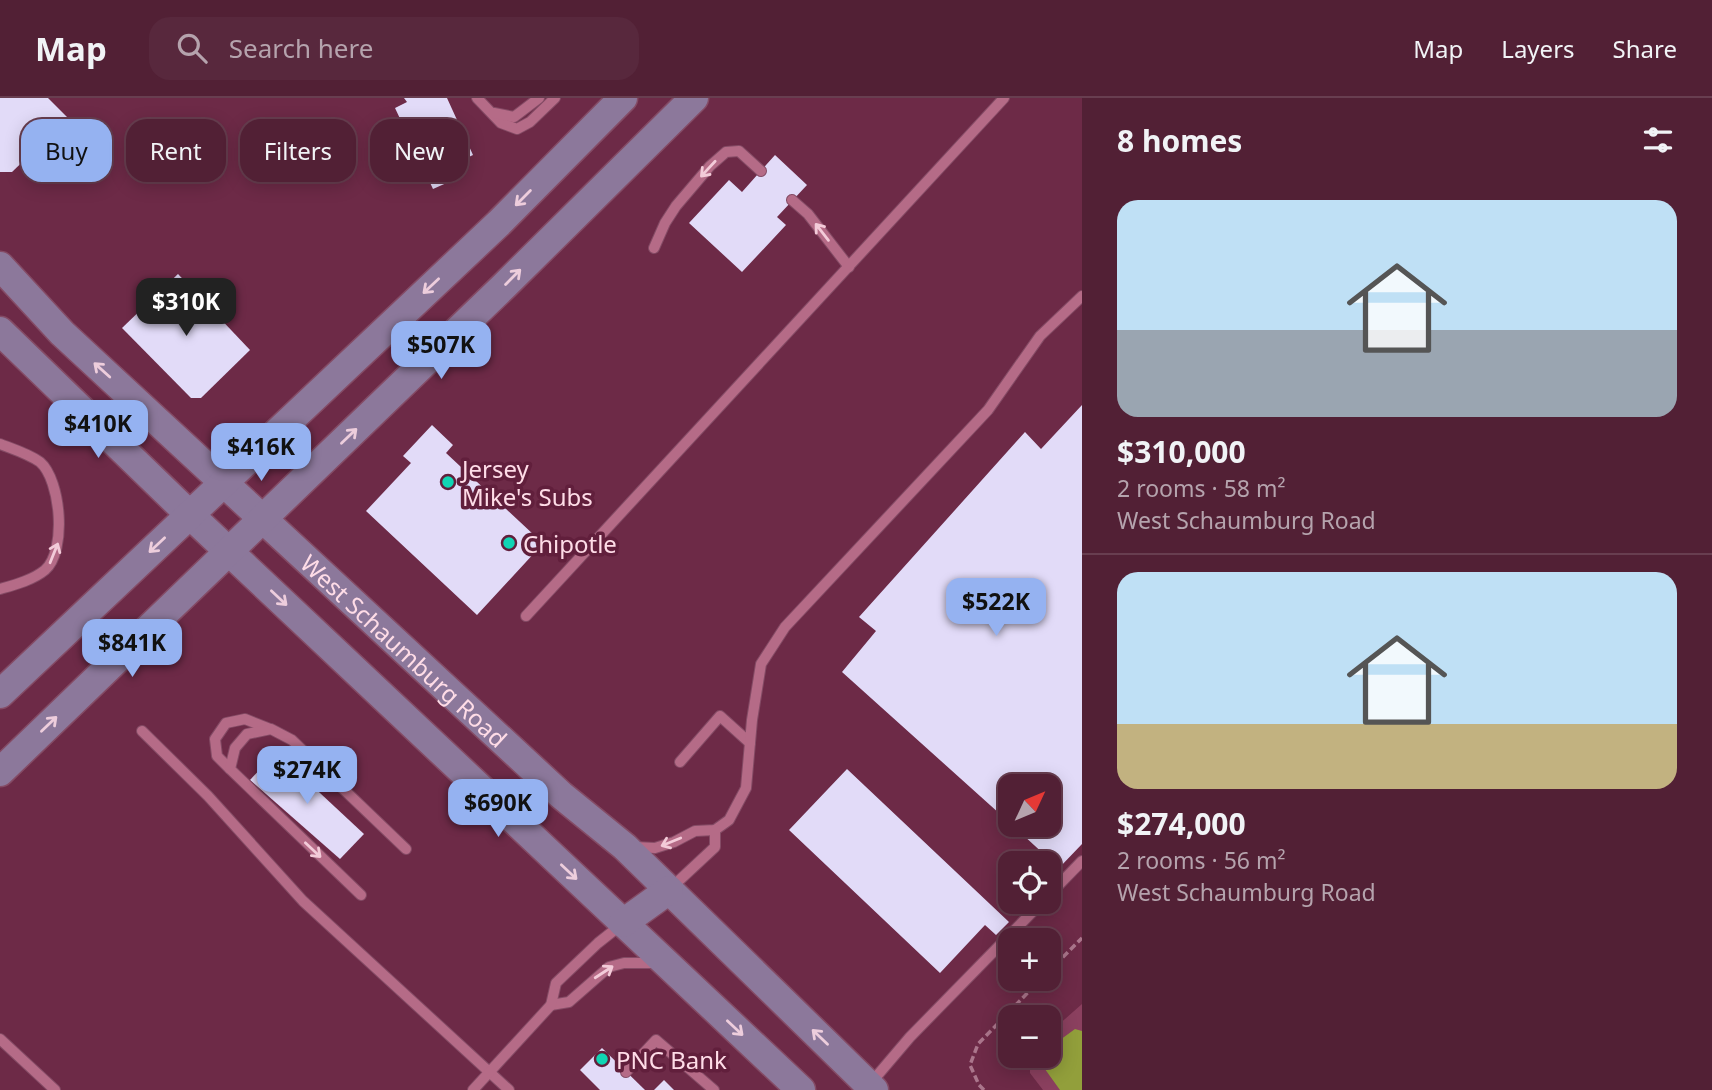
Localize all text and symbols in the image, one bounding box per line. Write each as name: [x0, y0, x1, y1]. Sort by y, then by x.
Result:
search box: [149, 17, 639, 80]
text: Map: [35, 26, 107, 71]
icon: search: [173, 29, 211, 67]
text: Search here: [229, 30, 373, 66]
text: Map: [1413, 32, 1463, 65]
text: Layers: [1501, 32, 1575, 65]
text: Share: [1613, 32, 1677, 65]
chip: Buy: [21, 119, 112, 182]
chip: Rent: [126, 119, 226, 182]
chip: Filters: [240, 119, 356, 182]
chip: New: [370, 119, 468, 182]
text: 8 homes: [1117, 120, 1242, 161]
icon: filters: [1639, 121, 1677, 159]
one-way arrow: [700, 160, 717, 178]
one-way arrow: [515, 190, 532, 207]
one-way arrow: [814, 224, 829, 242]
icon: home: [1334, 245, 1460, 371]
one-way arrow: [504, 269, 521, 286]
pin: $310K: [137, 278, 235, 338]
one-way arrow: [423, 278, 440, 295]
text: $310K: [152, 285, 220, 317]
pin: $507K: [392, 322, 490, 381]
text: $507K: [407, 328, 475, 360]
one-way arrow: [94, 361, 111, 378]
pin: $410K: [49, 400, 147, 460]
text: $410K: [64, 407, 132, 439]
pin: $416K: [212, 424, 310, 483]
one-way arrow: [341, 427, 358, 444]
text: $416K: [227, 430, 295, 462]
text: $310,000: [1117, 431, 1246, 472]
place label: Jersey Mike's Subs: [460, 452, 593, 513]
text: 2 rooms · 58 m²: [1117, 472, 1286, 504]
marker: Jersey Mike's Subs: [440, 474, 456, 490]
text: West Schaumburg Road: [1117, 504, 1376, 536]
place label: Chipotle: [523, 527, 617, 560]
marker: Chipotle: [501, 535, 517, 551]
one-way arrow: [149, 536, 166, 553]
one-way arrow: [48, 543, 61, 564]
street label: West Schaumburg Road: [294, 546, 515, 754]
pin: $522K: [947, 578, 1045, 638]
text: $522K: [962, 585, 1030, 617]
one-way arrow: [270, 590, 288, 606]
icon: home: [1334, 617, 1460, 743]
pin: $841K: [83, 620, 181, 679]
text: $841K: [98, 626, 166, 658]
one-way arrow: [40, 716, 57, 733]
pin: $274K: [258, 746, 356, 806]
text: $274K: [273, 753, 341, 785]
north arrow: [998, 774, 1060, 836]
map controls: [998, 774, 1061, 1068]
pin: $690K: [449, 780, 547, 839]
text: $690K: [464, 786, 532, 818]
text: $274,000: [1117, 803, 1246, 844]
one-way arrow: [660, 837, 682, 850]
one-way arrow: [304, 841, 321, 858]
text: 2 rooms · 56 m²: [1117, 844, 1286, 876]
button: locate: [998, 851, 1061, 914]
one-way arrow: [560, 863, 578, 880]
text: West Schaumburg Road: [1117, 876, 1376, 908]
button: +: [998, 928, 1061, 991]
one-way arrow: [594, 965, 613, 980]
button: −: [998, 1005, 1061, 1068]
one-way arrow: [726, 1020, 743, 1037]
one-way arrow: [812, 1029, 829, 1046]
place label: PNC Bank: [616, 1043, 727, 1076]
marker: PNC Bank: [594, 1051, 610, 1067]

